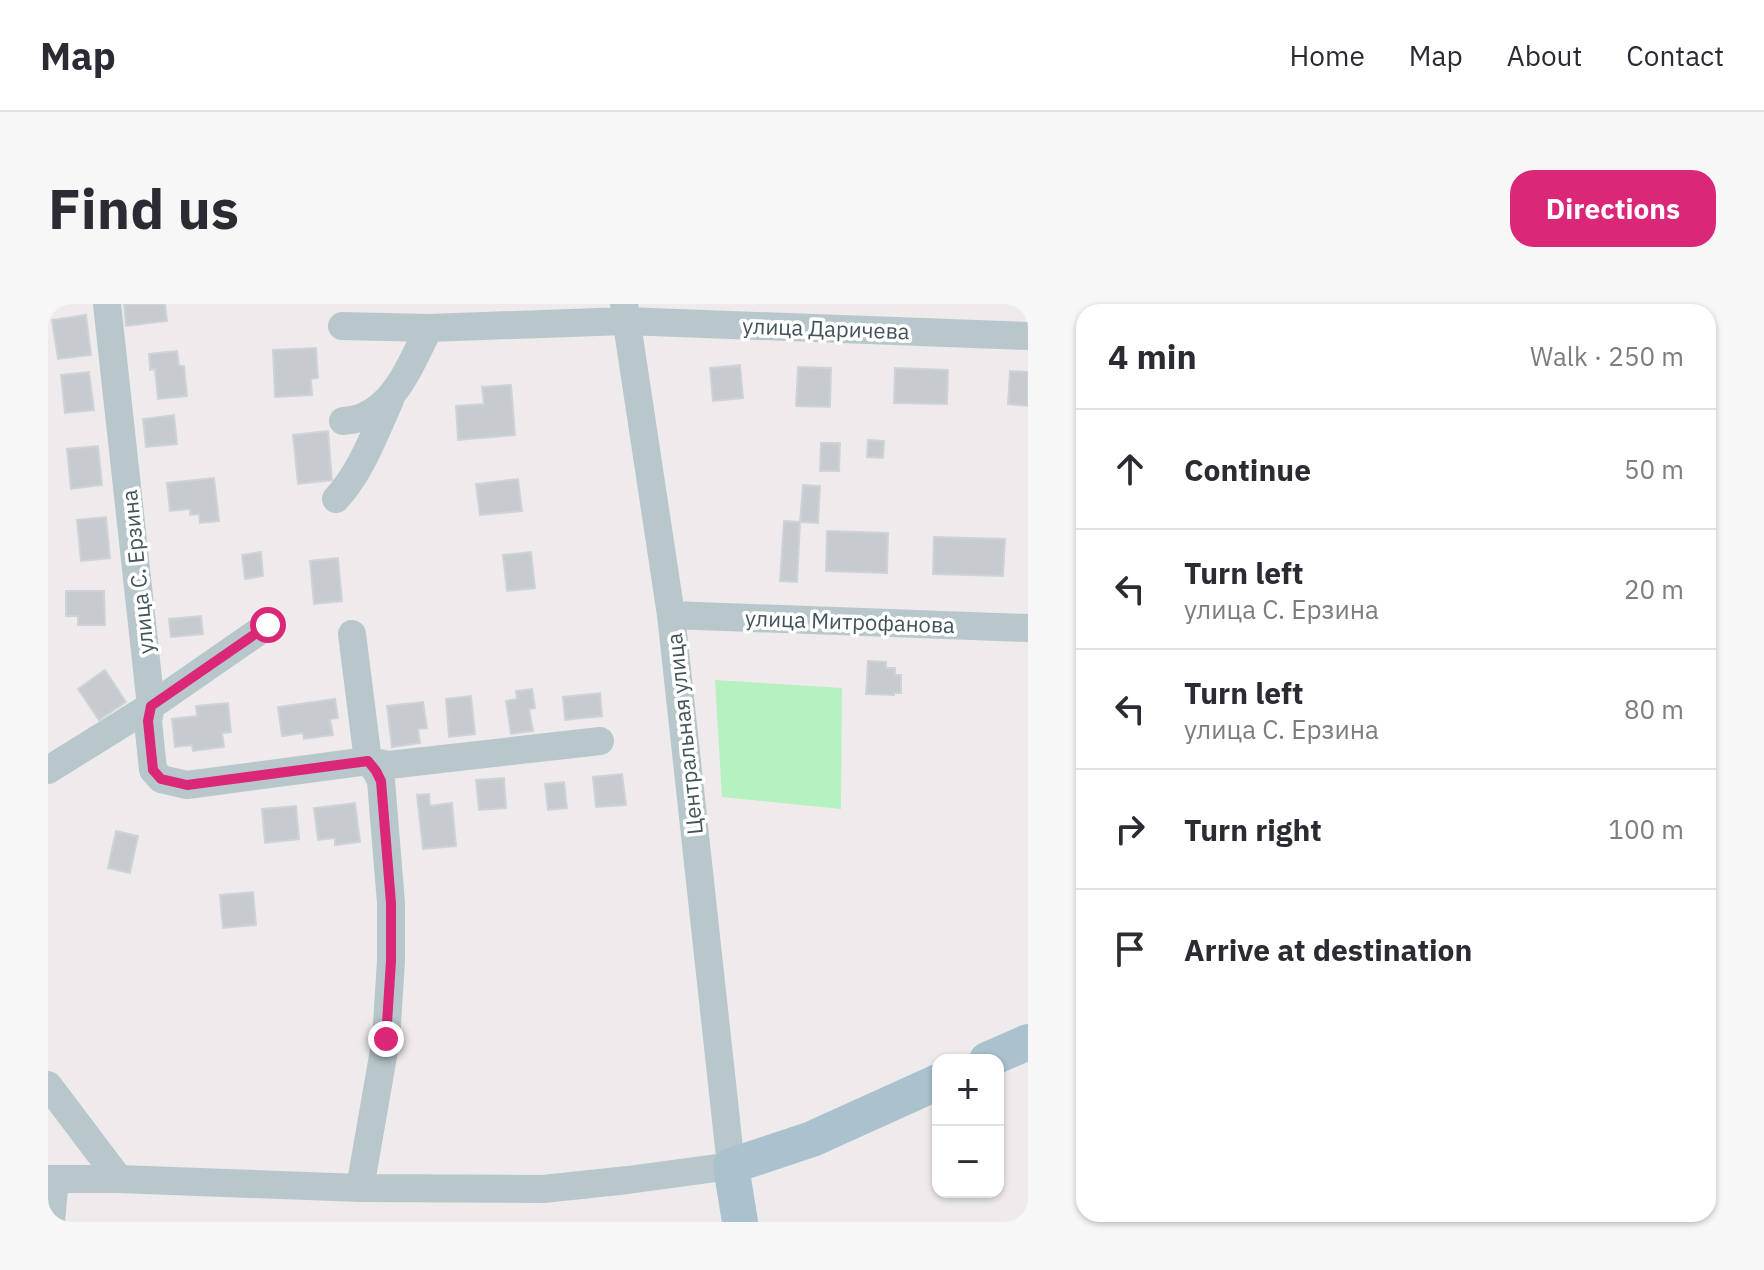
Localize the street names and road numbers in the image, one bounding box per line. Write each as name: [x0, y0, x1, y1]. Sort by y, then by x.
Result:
street label: улица Даричева: [742, 311, 910, 345]
street label: улица С. Ерзина: [114, 488, 160, 656]
street label: улица Митрофанова: [745, 603, 956, 639]
street label: Центральная улица: [659, 632, 709, 836]

